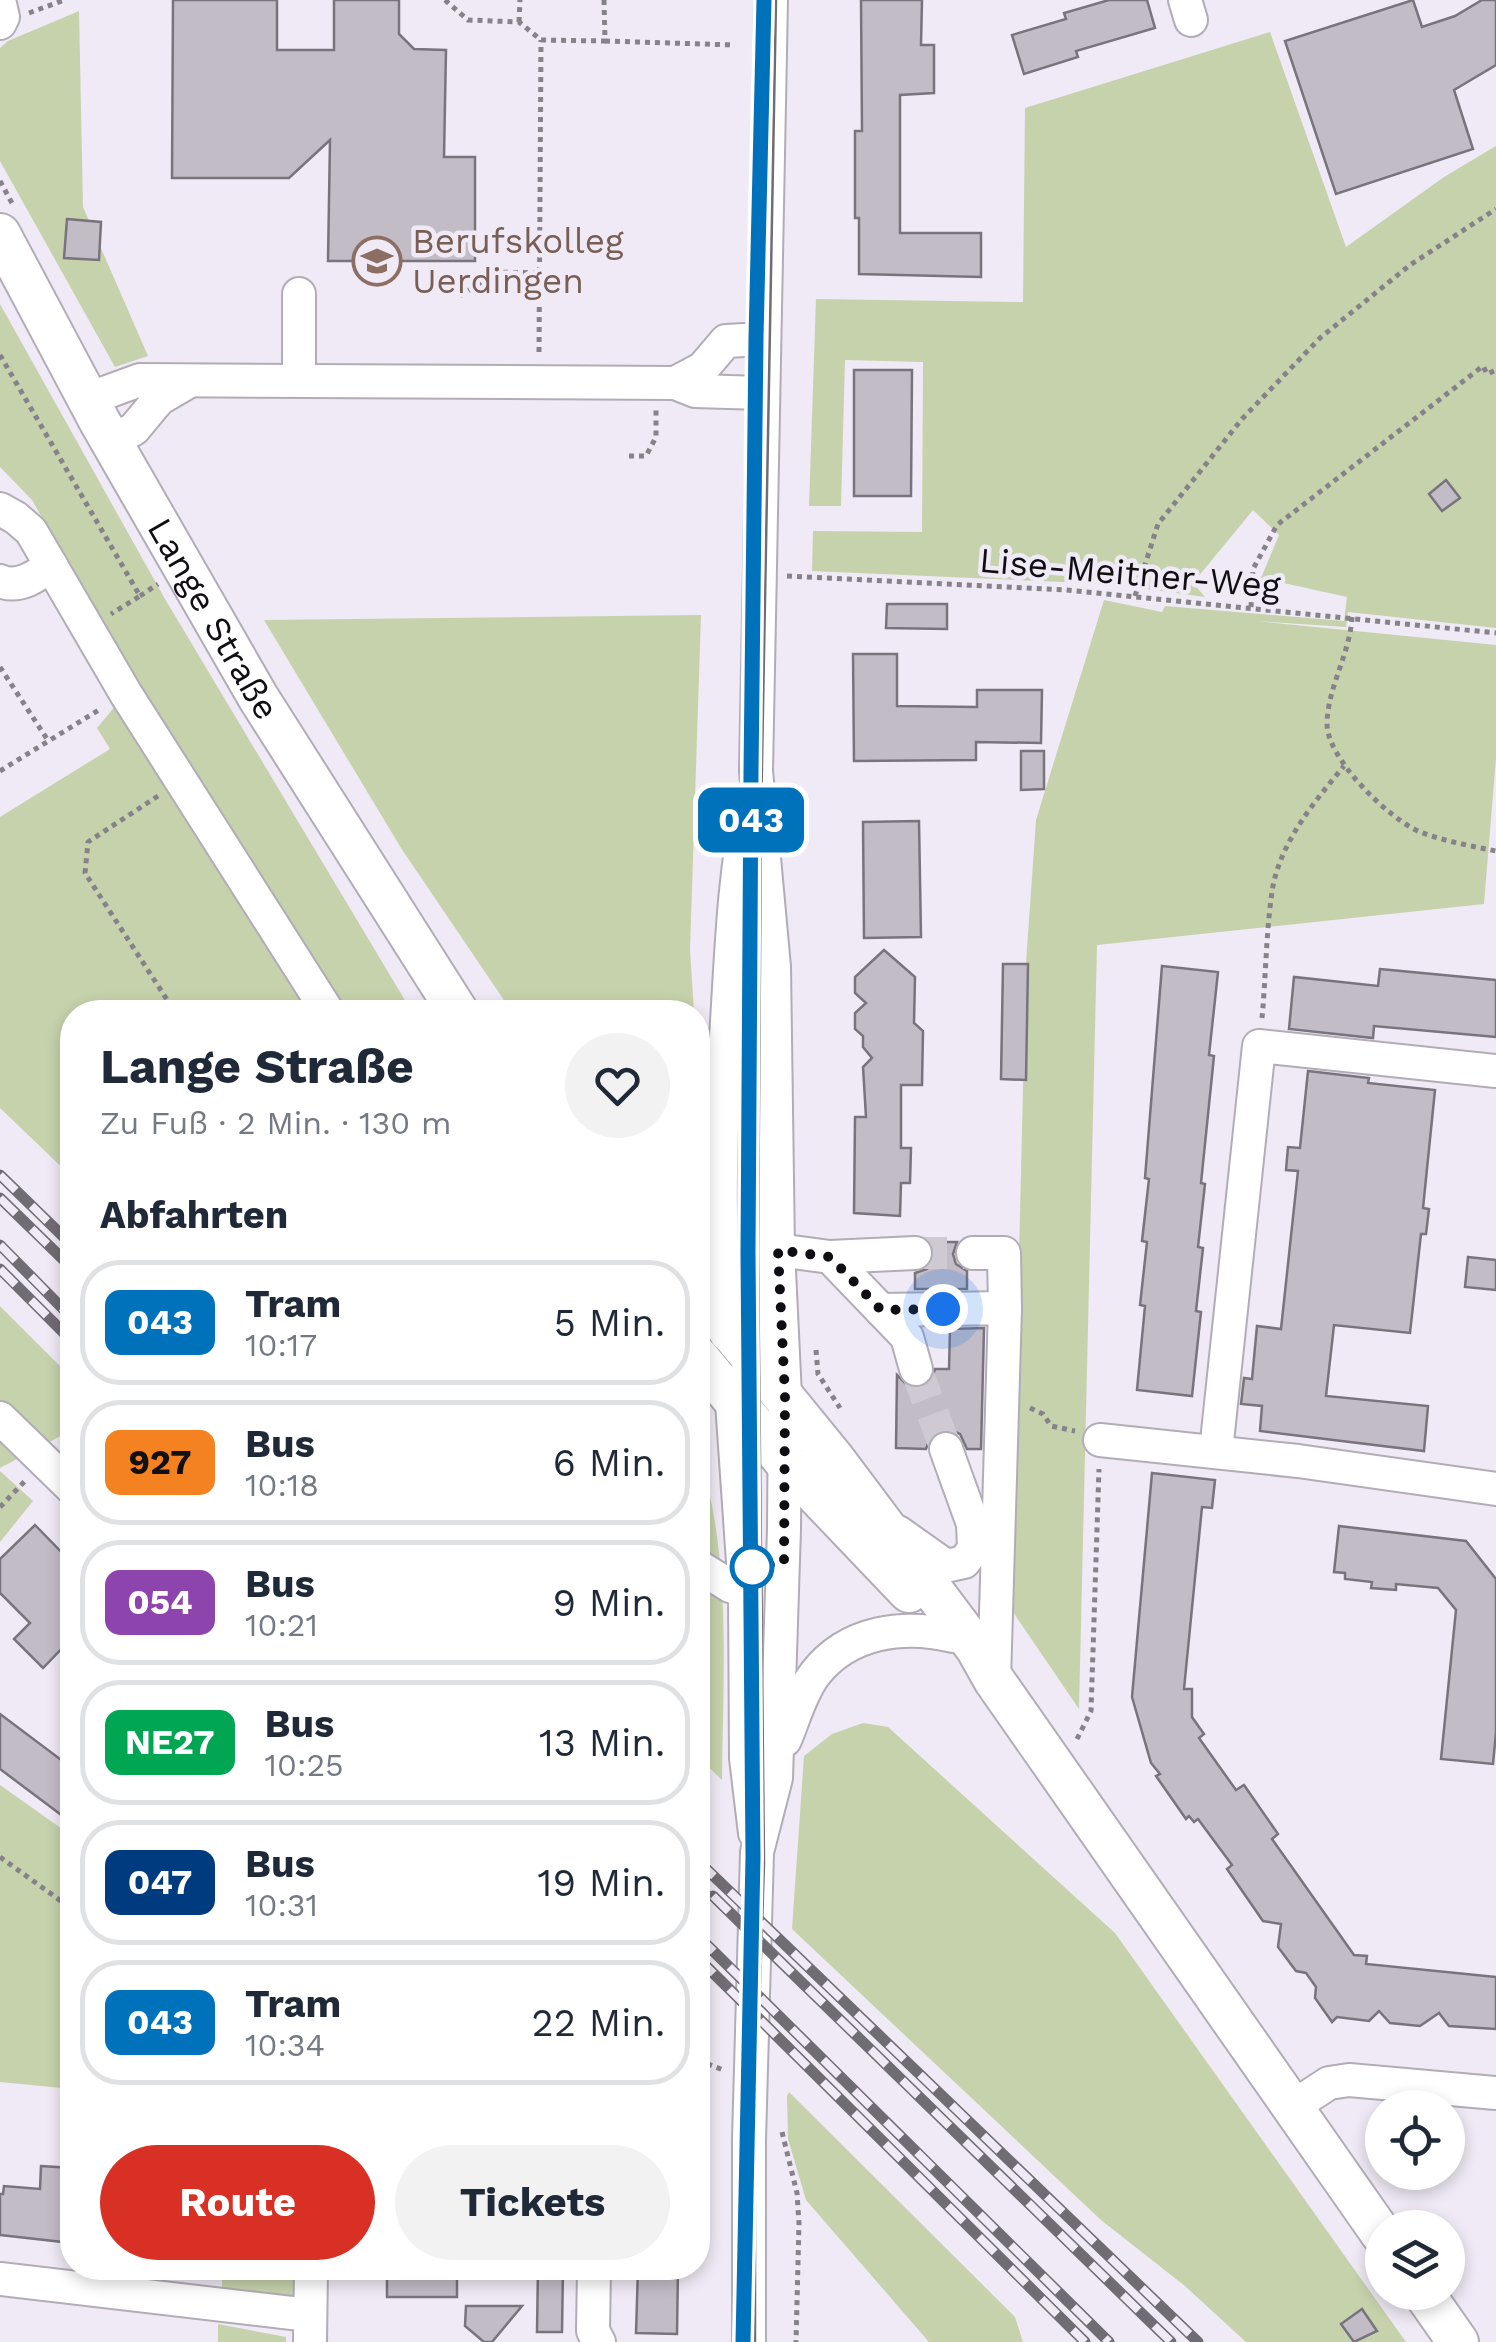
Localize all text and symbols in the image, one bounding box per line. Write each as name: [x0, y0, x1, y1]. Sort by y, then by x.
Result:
place label: Berufskolleg Uerdingen: [412, 220, 624, 302]
school or university icon: Berufskolleg Uerdingen: [351, 235, 403, 287]
street label: Lange Straße: [139, 511, 288, 727]
street label: Lise-Meitner-Weg: [978, 539, 1283, 607]
line badge: 043: [694, 788, 808, 852]
text: 043: [718, 799, 784, 841]
button: heart: [565, 1033, 670, 1138]
text: Lange Straße: [100, 1038, 414, 1095]
text: Zu Fuß · 2 Min. · 130 m: [100, 1104, 452, 1142]
text: Abfahrten: [100, 1193, 288, 1237]
text: Tram: [245, 1282, 341, 1326]
your location: [918, 1284, 968, 1334]
text: 043: [127, 1301, 193, 1343]
text: 5 Min.: [554, 1301, 665, 1345]
text: 10:17: [245, 1326, 317, 1364]
text: Bus: [245, 1422, 315, 1466]
text: 927: [128, 1441, 192, 1483]
text: 6 Min.: [553, 1441, 665, 1485]
text: 10:18: [245, 1466, 319, 1504]
unlabelled marker: [731, 1546, 773, 1588]
text: Bus: [245, 1562, 315, 1606]
text: 054: [127, 1581, 193, 1623]
text: 9 Min.: [552, 1581, 665, 1625]
text: 10:21: [245, 1606, 318, 1644]
text: Bus: [265, 1702, 334, 1746]
text: NE27: [125, 1721, 215, 1763]
text: 13 Min.: [539, 1721, 665, 1765]
text: 10:25: [265, 1746, 344, 1784]
text: Bus: [245, 1842, 315, 1886]
text: 047: [128, 1861, 192, 1903]
text: 19 Min.: [538, 1861, 665, 1905]
text: 10:31: [245, 1886, 318, 1924]
text: Tram: [245, 1982, 341, 2026]
text: 043: [127, 2001, 193, 2043]
text: 22 Min.: [532, 2001, 665, 2045]
text: 10:34: [245, 2026, 325, 2064]
map controls: [1365, 2090, 1465, 2310]
button: locate: [1365, 2090, 1465, 2190]
button: Route: [100, 2145, 375, 2260]
button: Tickets: [395, 2145, 670, 2260]
button: layers: [1365, 2210, 1465, 2310]

